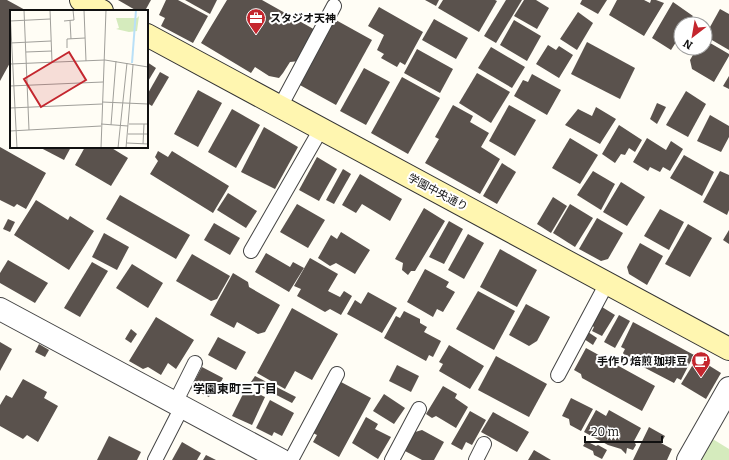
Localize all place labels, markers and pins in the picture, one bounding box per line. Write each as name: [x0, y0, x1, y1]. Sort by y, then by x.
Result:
office icon: スタジオ天神: [245, 7, 267, 35]
place label: スタジオ天神: [270, 12, 336, 25]
cafe icon: 手作り焙煎 珈琲豆: [690, 350, 712, 378]
place label: 手作り焙煎 珈琲豆: [597, 355, 687, 368]

